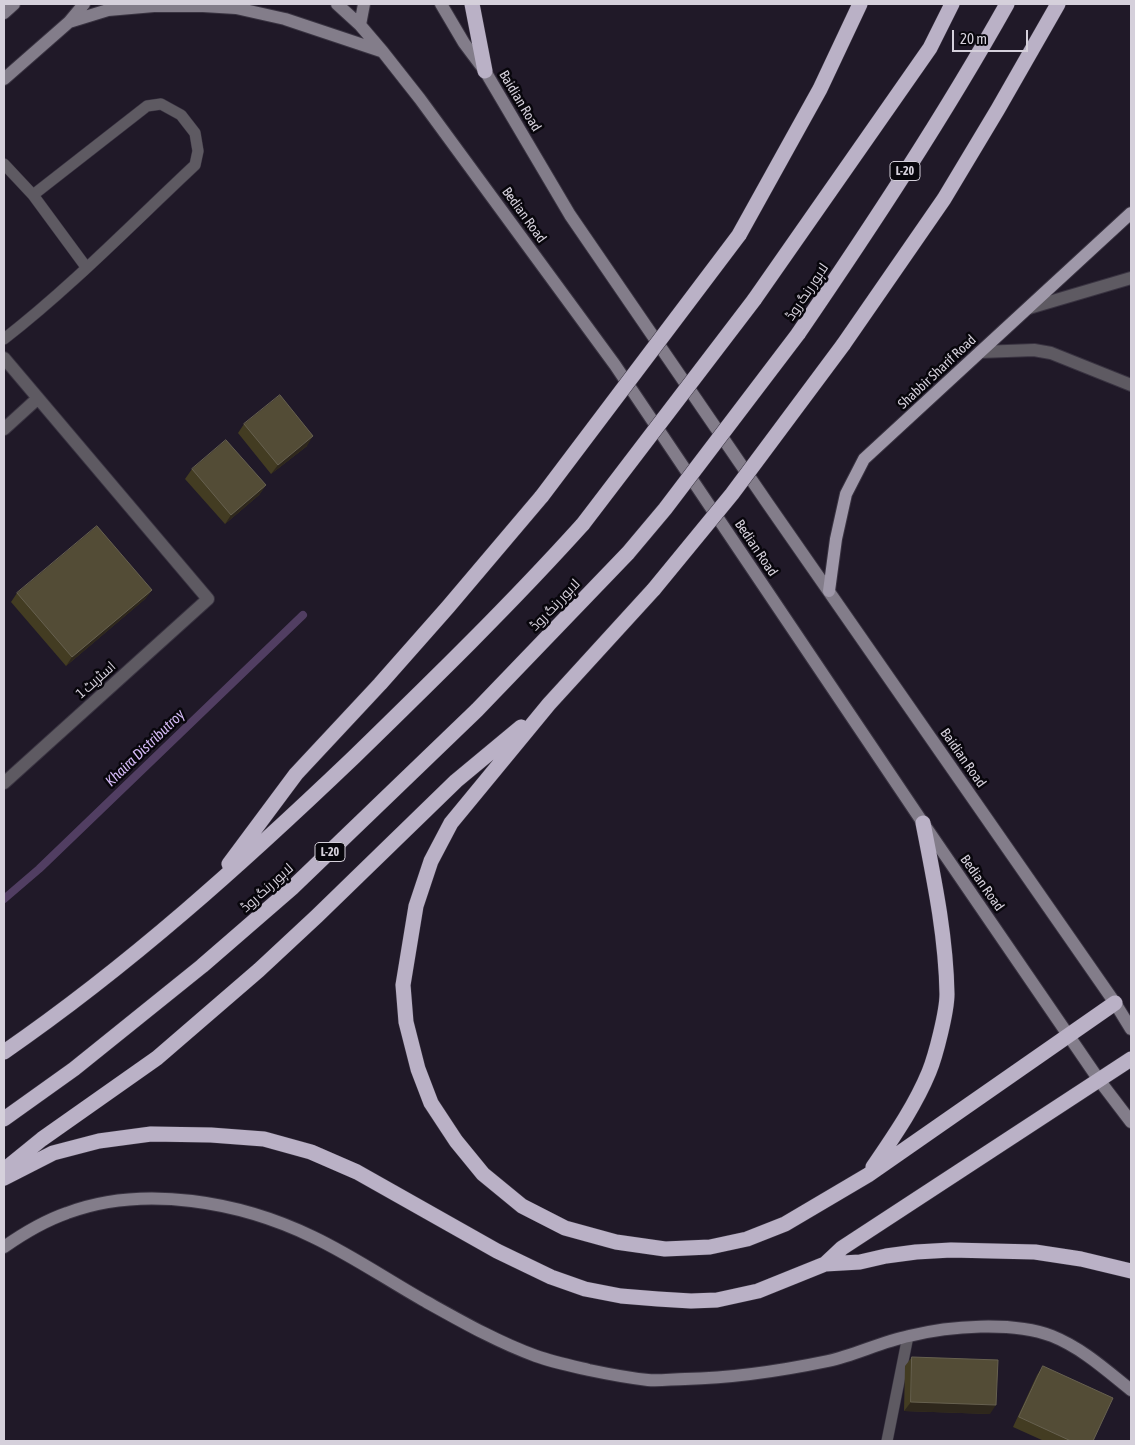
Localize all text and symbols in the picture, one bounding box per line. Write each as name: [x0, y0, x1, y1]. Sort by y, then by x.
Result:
scale bar: [955, 20, 1031, 52]
text: 20 m: [960, 30, 987, 47]
street label: Baidian Road: [495, 67, 545, 135]
road number: L-20: [890, 162, 920, 180]
street label: Bedian Road: [498, 184, 550, 246]
street label: لاہور رنگ روڈ: [782, 260, 832, 324]
street label: Shabbir Sharif Road: [894, 331, 980, 413]
street label: Bedian Road: [731, 516, 781, 580]
street label: لاہور رنگ روڈ: [526, 576, 584, 634]
street label: اسٹریٹ 1: [73, 658, 119, 702]
water label: Khaira Distributroy: [102, 706, 188, 790]
street label: Baidian Road: [937, 725, 989, 791]
road number: L-20: [315, 842, 345, 862]
street label: Bedian Road: [957, 852, 1007, 914]
street label: لاہور رنگ روڈ: [237, 860, 297, 916]

